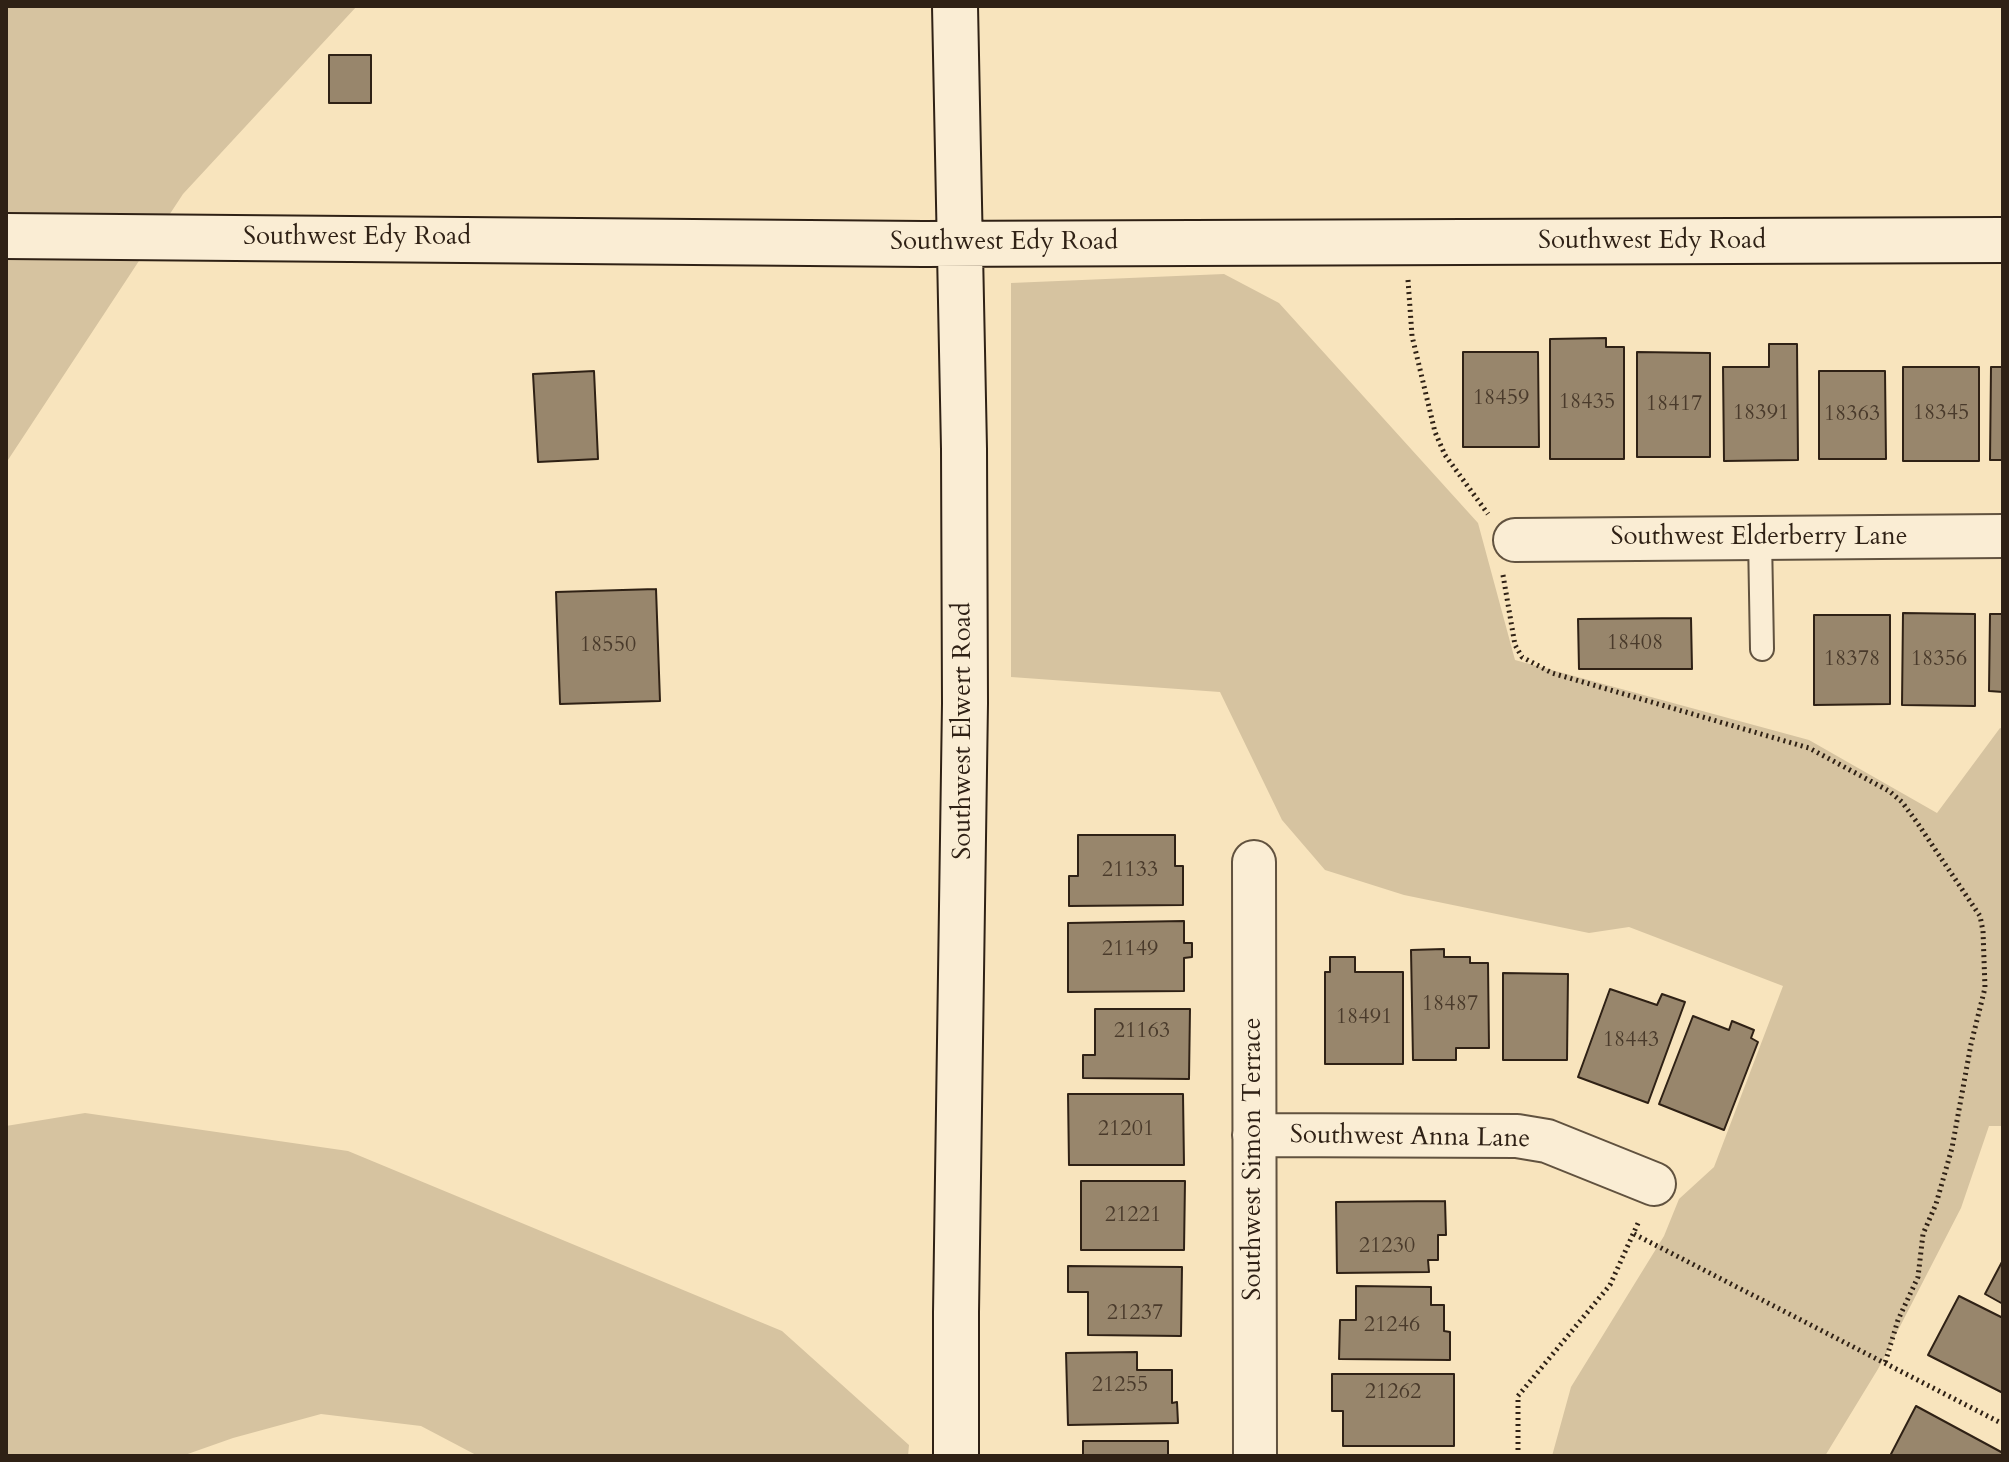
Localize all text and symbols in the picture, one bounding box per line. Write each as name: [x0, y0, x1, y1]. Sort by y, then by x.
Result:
street label: Southwest Edy Road: [243, 222, 471, 254]
street label: Southwest Edy Road: [1538, 226, 1766, 258]
street label: Southwest Edy Road: [890, 227, 1118, 259]
house number: 18459: [1473, 386, 1529, 412]
house number: 18435: [1559, 390, 1615, 416]
house number: 18417: [1646, 392, 1702, 418]
house number: 18391: [1733, 401, 1789, 427]
house number: 18345: [1913, 401, 1969, 427]
house number: 18363: [1824, 402, 1880, 428]
street label: Southwest Elderberry Lane: [1610, 522, 1908, 554]
street label: Southwest Elwert Road: [948, 602, 980, 860]
house number: 18408: [1607, 631, 1663, 657]
house number: 18550: [580, 633, 636, 659]
house number: 18378: [1824, 647, 1880, 673]
house number: 18356: [1911, 647, 1967, 673]
house number: 21133: [1102, 858, 1158, 884]
house number: 21149: [1102, 937, 1158, 963]
house number: 18487: [1422, 992, 1478, 1018]
house number: 18491: [1336, 1005, 1392, 1031]
street label: Southwest Simon Terrace: [1238, 1017, 1270, 1301]
house number: 21163: [1114, 1019, 1170, 1045]
house number: 18443: [1603, 1028, 1659, 1054]
house number: 21201: [1098, 1117, 1154, 1143]
street label: Southwest Anna Lane: [1290, 1120, 1530, 1156]
house number: 21221: [1105, 1203, 1161, 1229]
house number: 21230: [1359, 1234, 1415, 1260]
house number: 21237: [1107, 1301, 1163, 1327]
house number: 21246: [1364, 1313, 1420, 1339]
house number: 21255: [1092, 1373, 1148, 1399]
house number: 21262: [1365, 1380, 1421, 1406]

